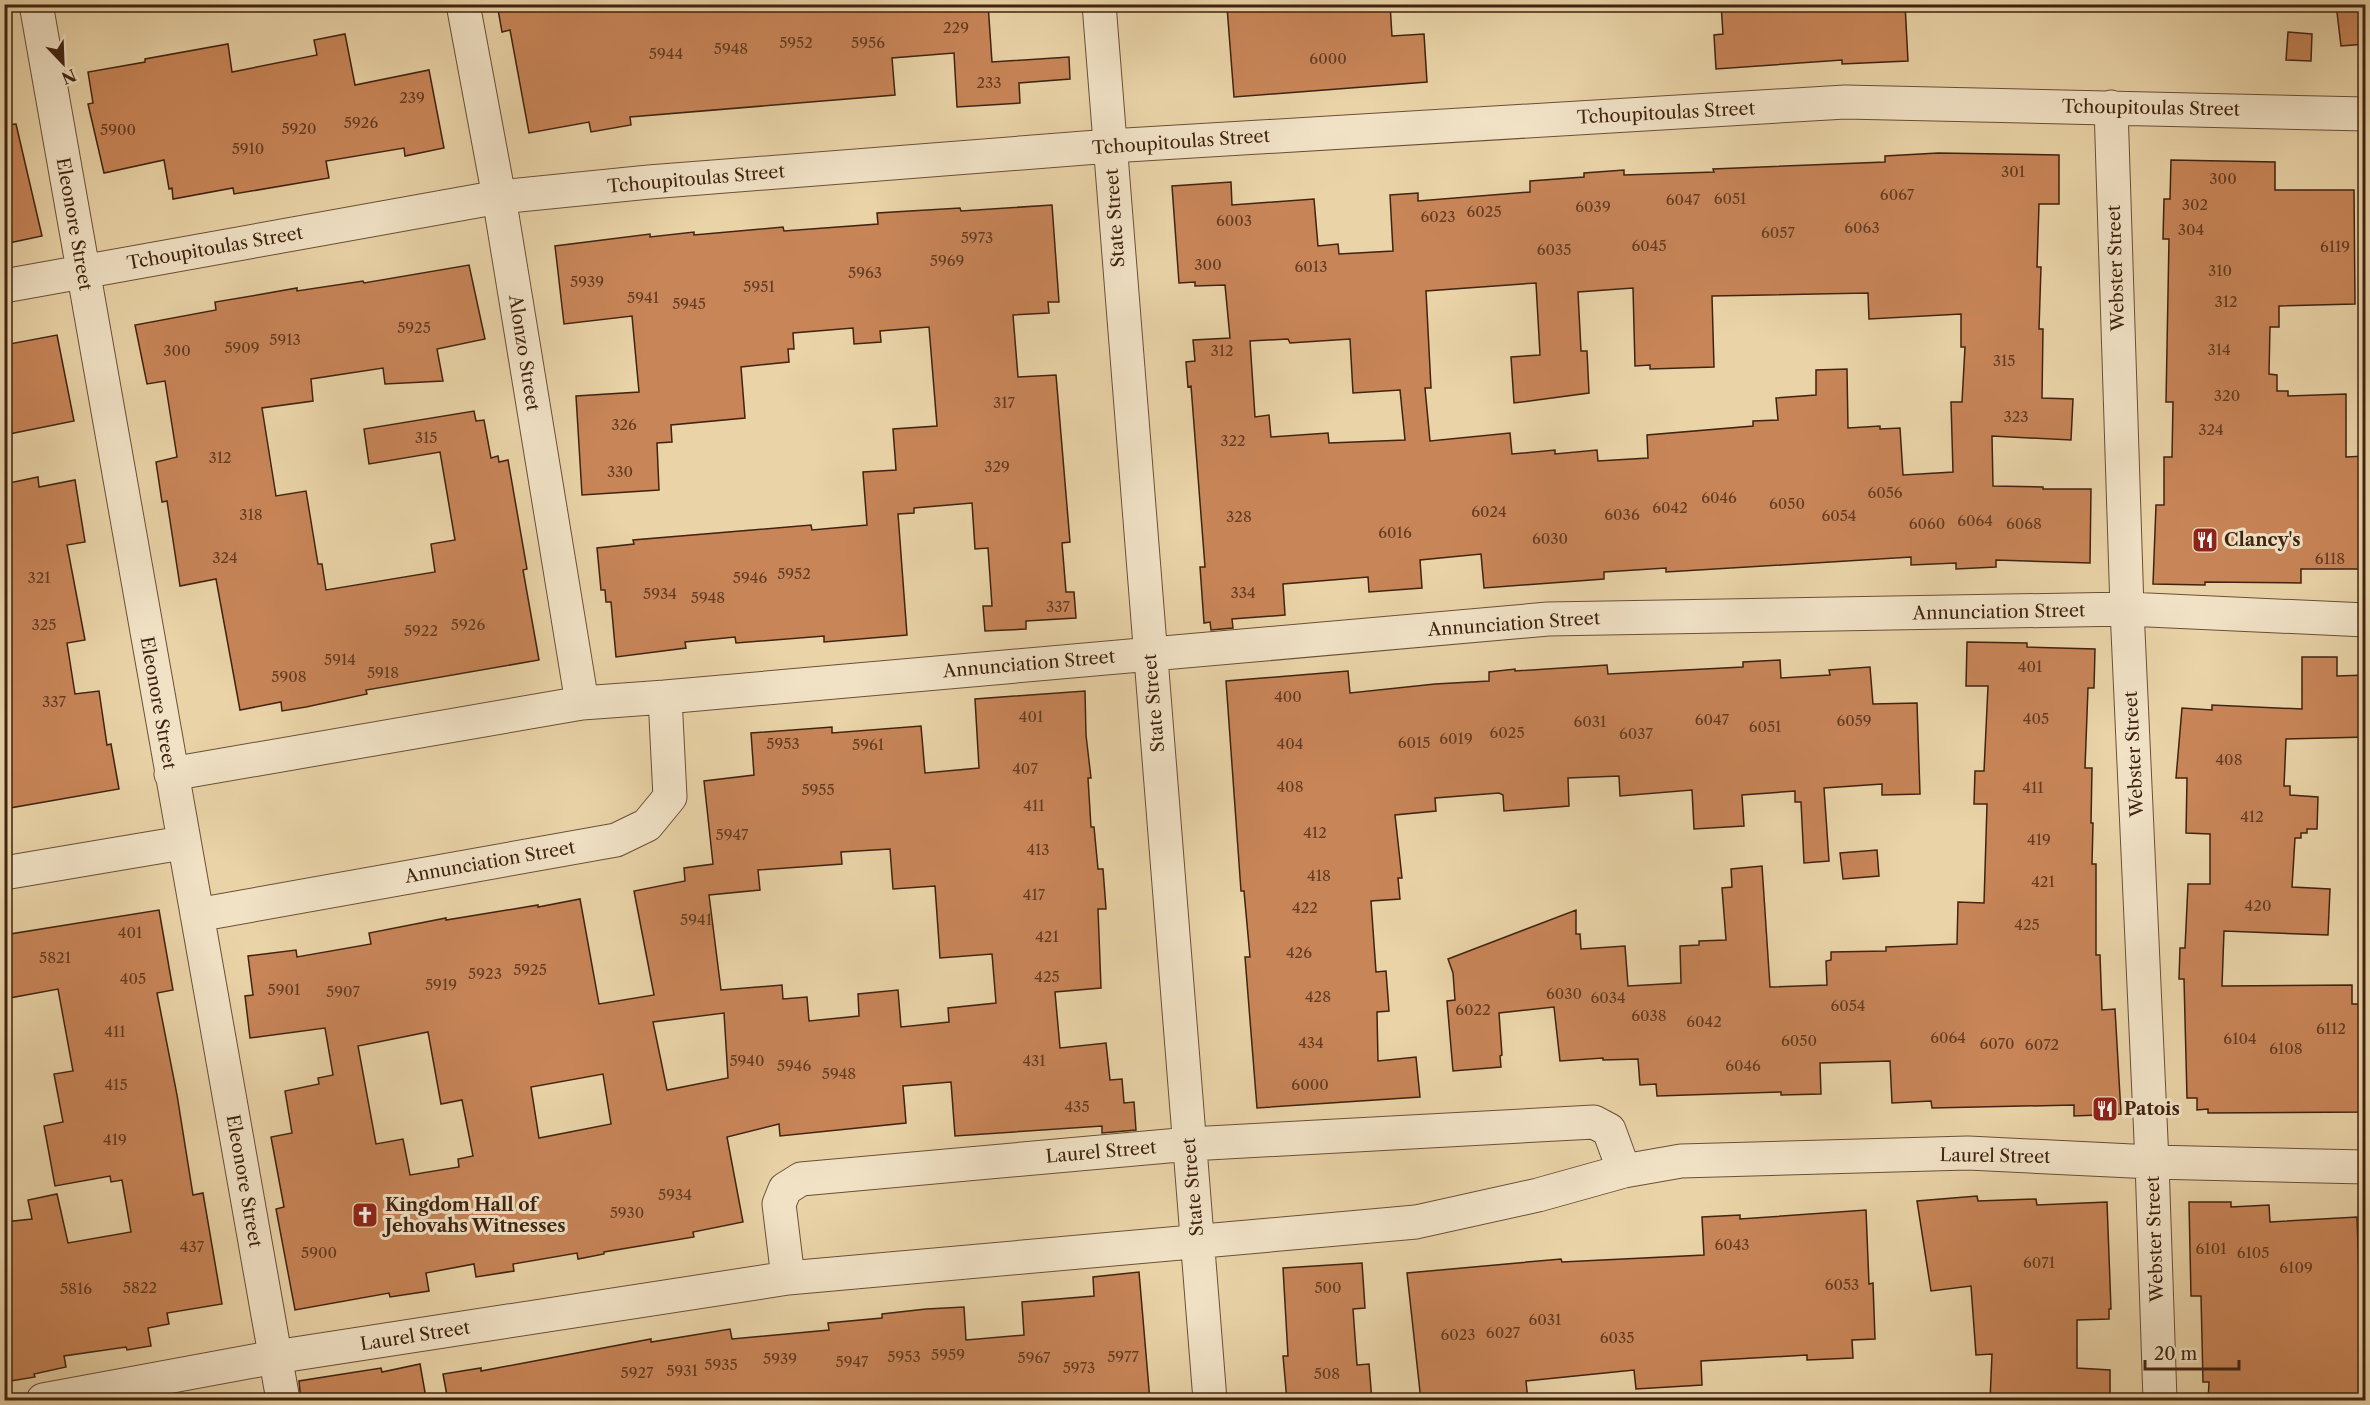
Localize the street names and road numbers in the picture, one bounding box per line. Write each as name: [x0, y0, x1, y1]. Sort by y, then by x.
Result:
street label: Tchoupitoulas Street: [2062, 95, 2241, 121]
street label: Tchoupitoulas Street: [1576, 97, 1756, 129]
street label: Tchoupitoulas Street: [1091, 125, 1271, 159]
street label: Eleonore Street: [51, 156, 97, 293]
street label: Tchoupitoulas Street: [606, 160, 786, 198]
street label: State Street: [1101, 167, 1129, 268]
street label: Webster Street: [2103, 204, 2129, 333]
street label: Tchoupitoulas Street: [125, 222, 305, 274]
street label: Alonzo Street: [504, 292, 544, 413]
street label: Annunciation Street: [1912, 599, 2086, 625]
street label: Annunciation Street: [1426, 607, 1601, 641]
street label: Eleonore Street: [135, 635, 181, 772]
street label: Annunciation Street: [941, 645, 1117, 683]
street label: State Street: [1139, 652, 1169, 753]
street label: Webster Street: [2120, 690, 2148, 819]
street label: Annunciation Street: [402, 836, 578, 888]
street label: Eleonore Street: [221, 1113, 267, 1250]
street label: Laurel Street: [1045, 1136, 1158, 1168]
street label: State Street: [1178, 1136, 1208, 1237]
street label: Laurel Street: [1939, 1144, 2051, 1168]
street label: Webster Street: [2142, 1175, 2168, 1304]
street label: Laurel Street: [358, 1316, 472, 1356]

